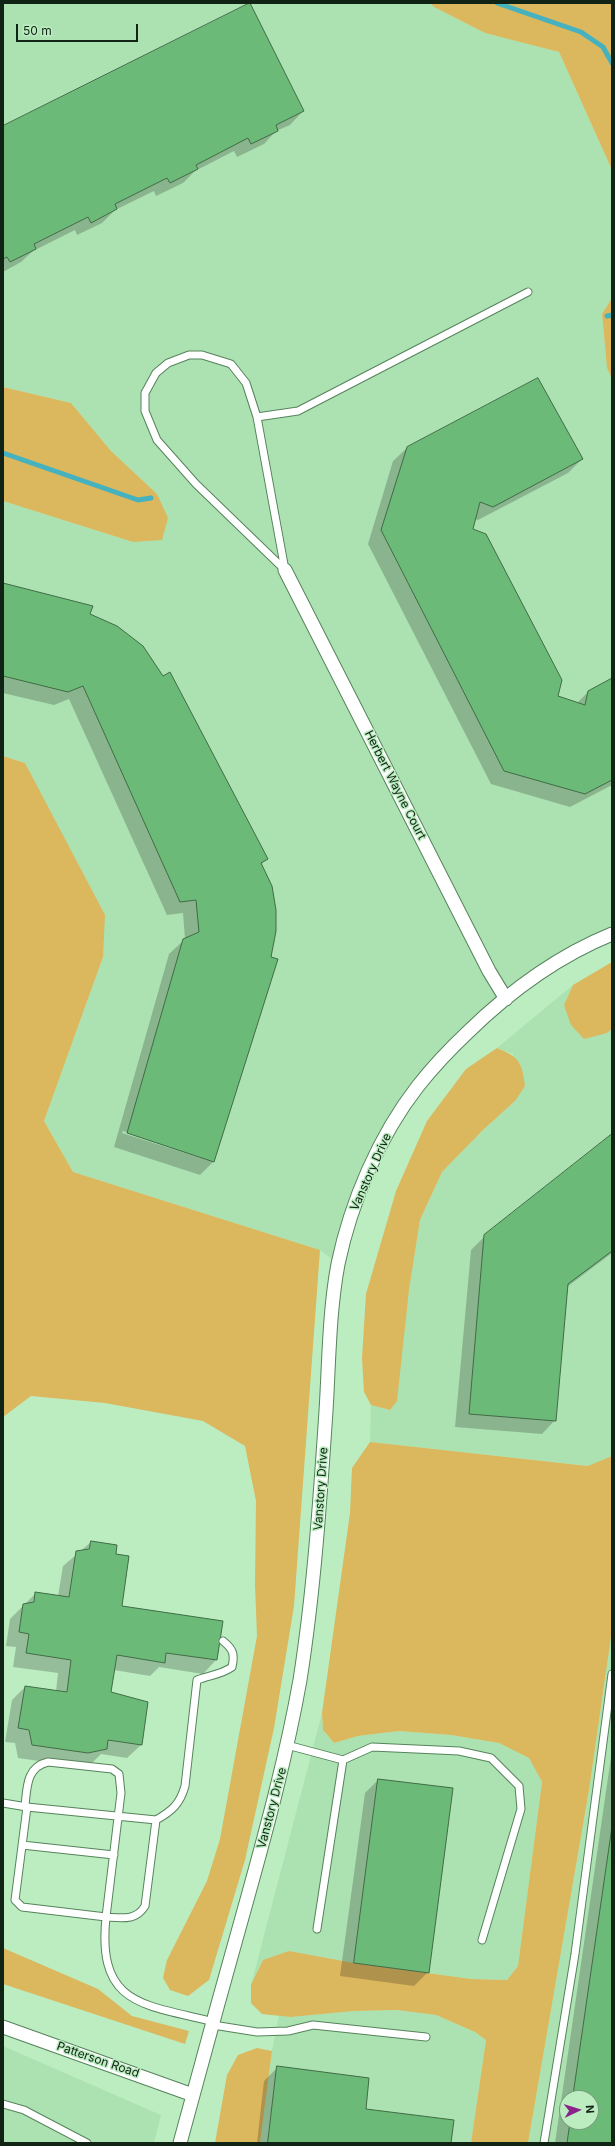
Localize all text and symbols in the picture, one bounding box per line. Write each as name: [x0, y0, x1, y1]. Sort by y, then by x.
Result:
scale bar: [18, 16, 140, 42]
text: 50 m: [23, 23, 52, 38]
street label: Herbert Wayne Court: [361, 728, 429, 842]
street label: Vanstory Drive: [347, 1131, 395, 1213]
street label: Vanstory Drive: [311, 1447, 331, 1531]
street label: Vanstory Drive: [254, 1766, 290, 1850]
street label: Patterson Road: [55, 2039, 141, 2081]
north arrow: [559, 2090, 599, 2130]
text: N: [583, 2105, 597, 2114]

